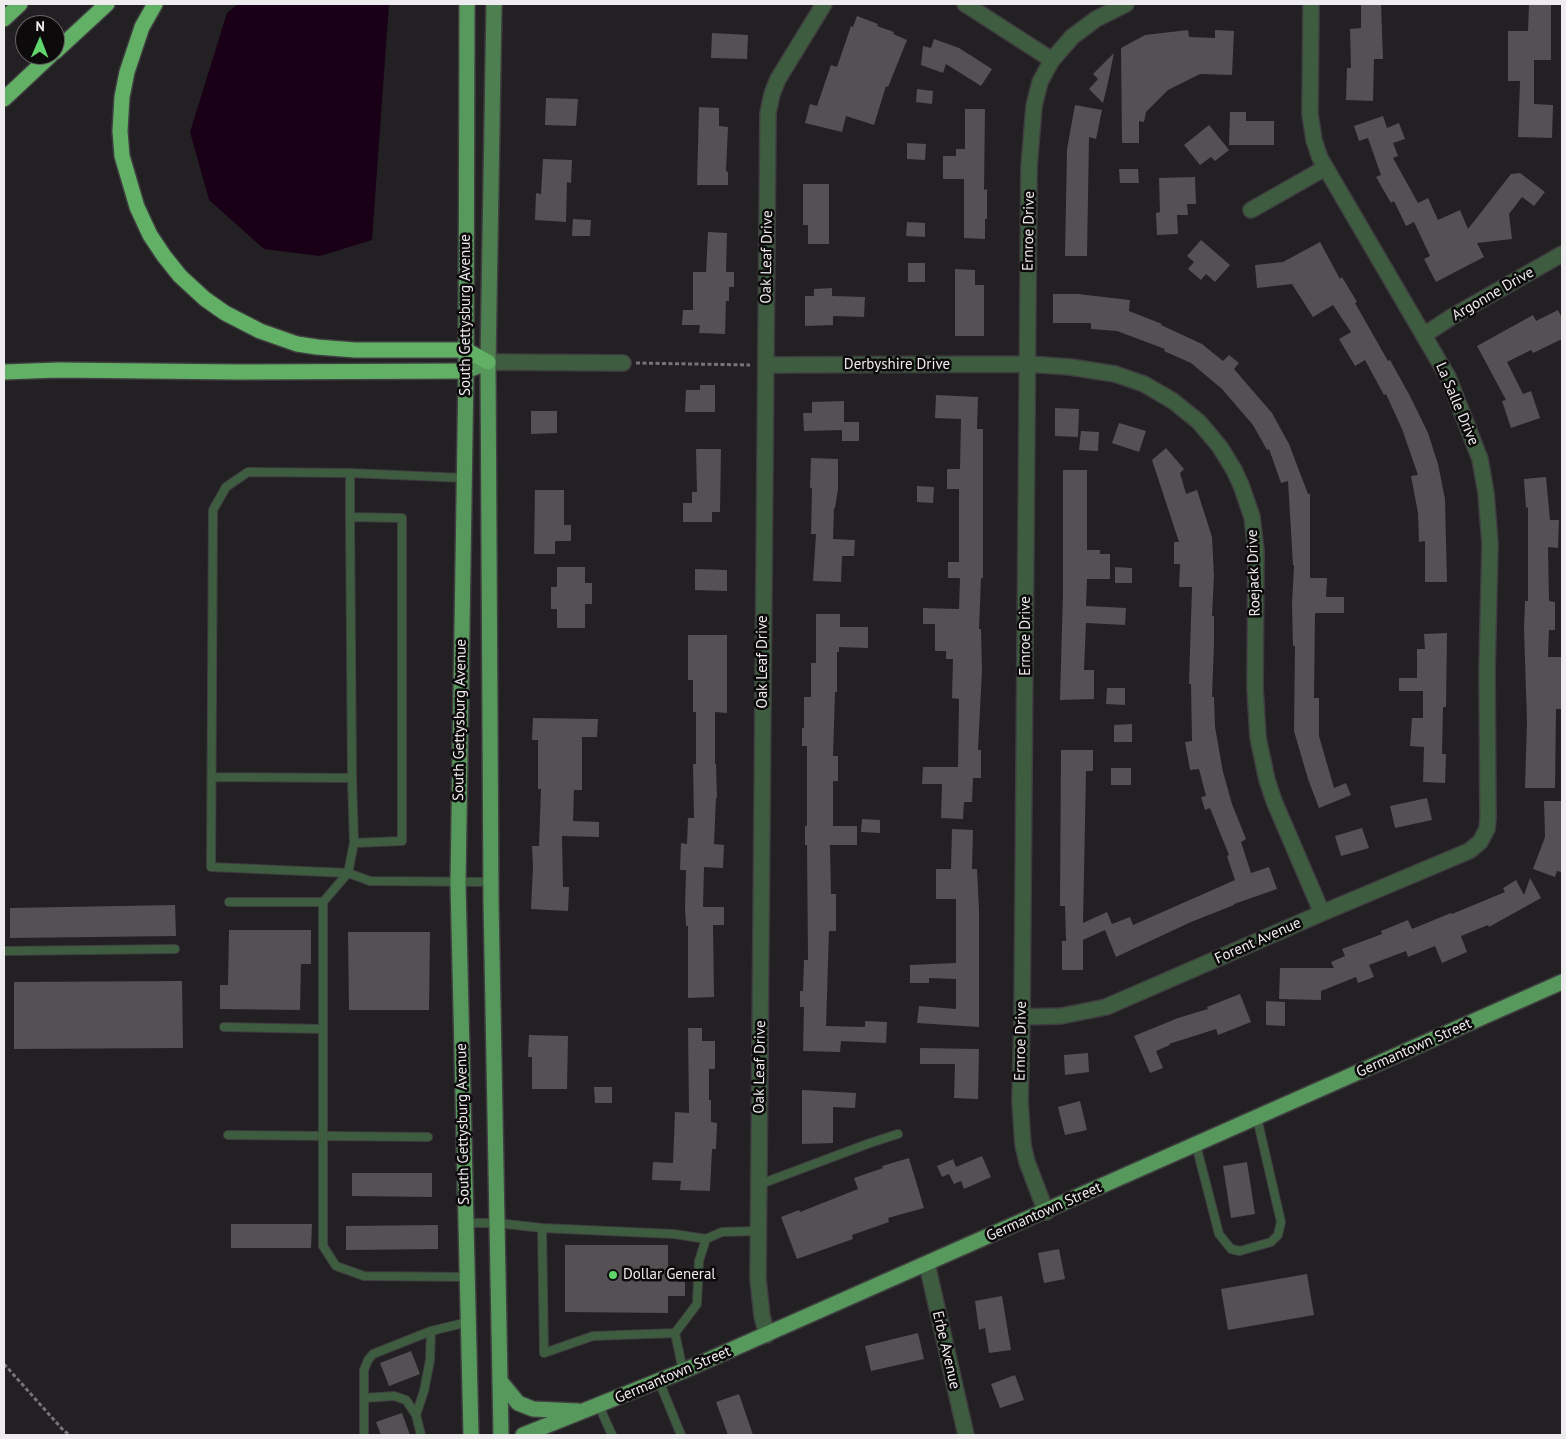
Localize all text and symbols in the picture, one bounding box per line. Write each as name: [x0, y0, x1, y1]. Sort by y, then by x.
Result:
north arrow: [15, 15, 65, 65]
text: N: [35, 17, 45, 35]
street label: Ernroe Drive: [1019, 191, 1039, 271]
street label: Oak Leaf Drive: [757, 210, 777, 304]
street label: South Gettysburg Avenue: [457, 234, 475, 396]
street label: Argonne Drive: [1449, 263, 1537, 325]
street label: Derbyshire Drive: [844, 356, 950, 374]
street label: La Salle Drive: [1431, 360, 1483, 448]
street label: Roejack Drive: [1243, 529, 1265, 617]
street label: Ernroe Drive: [1017, 596, 1035, 676]
street label: Oak Leaf Drive: [754, 615, 772, 709]
street label: South Gettysburg Avenue: [450, 639, 470, 801]
street label: Forent Avenue: [1212, 914, 1304, 968]
street label: Ernroe Drive: [1011, 1001, 1031, 1081]
street label: Germantown Street: [1354, 1015, 1474, 1081]
street label: Oak Leaf Drive: [750, 1020, 770, 1114]
street label: South Gettysburg Avenue: [453, 1043, 473, 1205]
street label: Germantown Street: [984, 1179, 1104, 1245]
place label: Dollar General: [623, 1266, 716, 1284]
marker: Dollar General: [607, 1269, 619, 1281]
street label: Erbe Avenue: [928, 1309, 964, 1391]
street label: Germantown Street: [612, 1342, 734, 1408]

